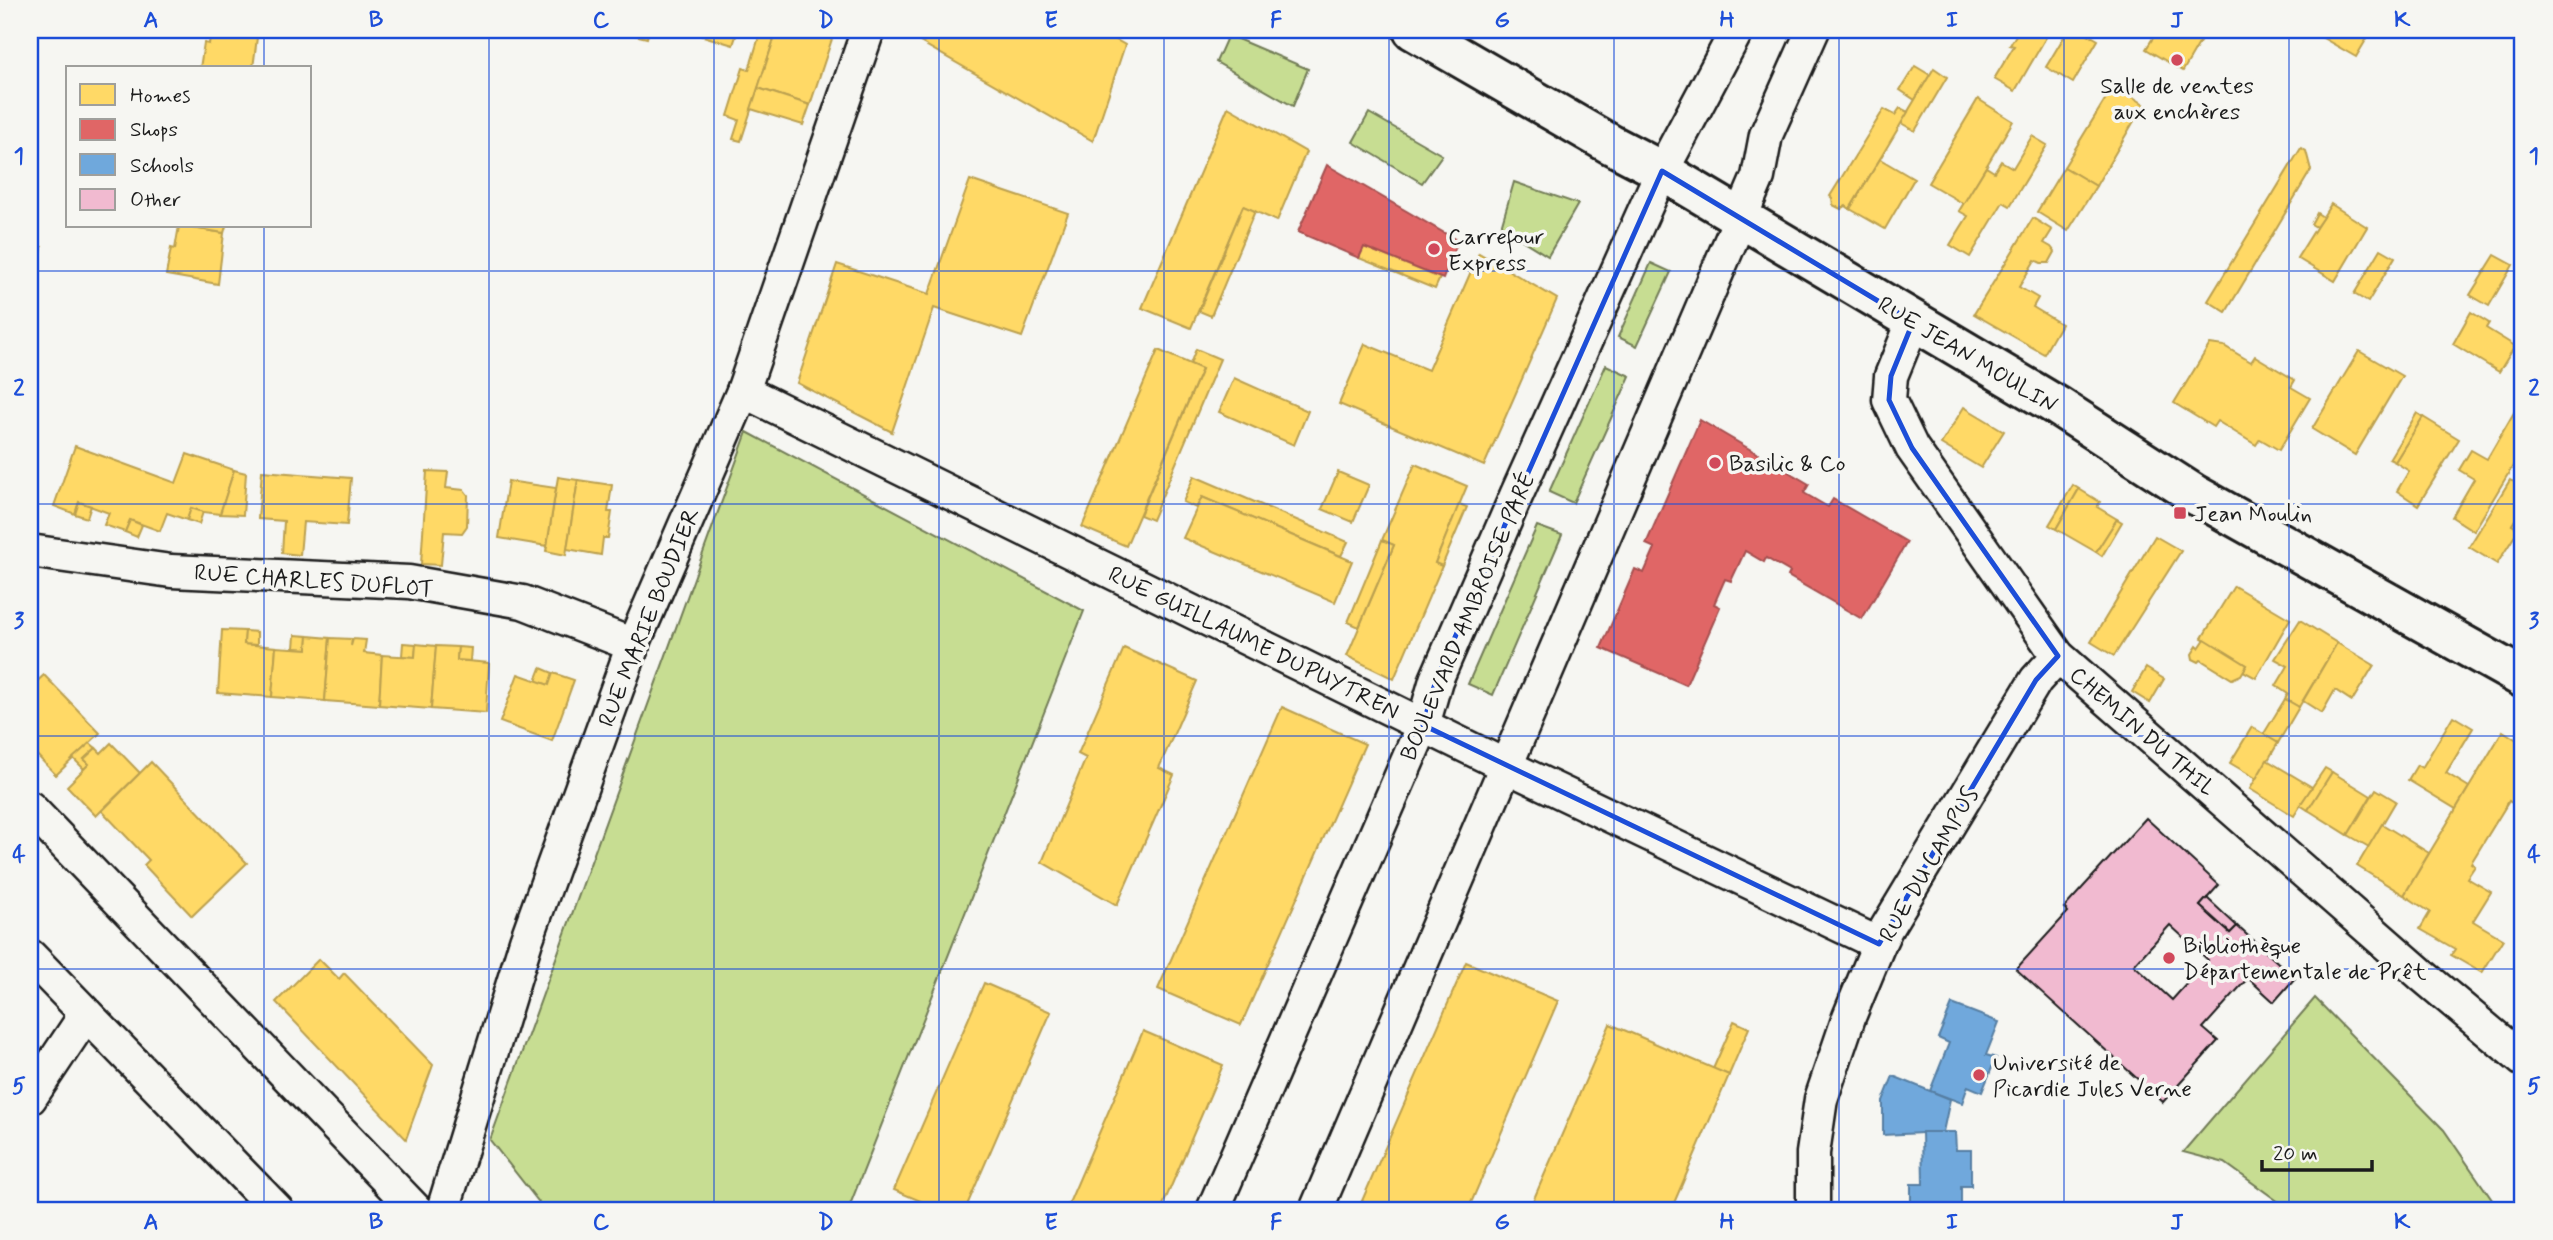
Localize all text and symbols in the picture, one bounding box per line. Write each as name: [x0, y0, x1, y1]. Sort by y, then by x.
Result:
text: A: [143, 6, 159, 36]
text: B: [369, 6, 384, 36]
text: C: [593, 6, 610, 36]
text: D: [818, 6, 834, 36]
text: E: [1044, 6, 1058, 36]
text: F: [1270, 6, 1282, 36]
text: G: [1494, 6, 1510, 36]
text: H: [1719, 6, 1735, 36]
text: I: [1946, 6, 1958, 36]
text: J: [2170, 6, 2184, 36]
text: K: [2394, 6, 2411, 36]
marker: Salle de ventes aux enchères: [2169, 52, 2185, 68]
legend: [66, 66, 312, 228]
place label: Salle de ventes aux enchères: [2100, 72, 2254, 128]
text: Homes: [130, 82, 190, 110]
text: Shops: [130, 116, 178, 144]
text: 1: [14, 142, 24, 172]
text: 1: [2529, 142, 2539, 172]
text: Schools: [130, 152, 194, 180]
text: Other: [130, 186, 181, 214]
place label: Carrefour Express: [1448, 223, 1545, 279]
marker: Carrefour Express: [1426, 241, 1442, 257]
street label: RUE JEAN MOULIN: [1872, 290, 2062, 421]
text: 2: [13, 374, 25, 404]
text: 2: [2528, 374, 2540, 404]
place label: Basilic & Co: [1729, 450, 1846, 480]
marker: Basilic & Co: [1707, 455, 1723, 471]
street label: BOULEVARD AMBROISE PARÉ: [1393, 468, 1543, 766]
place label: Jean Moulin: [2194, 500, 2312, 530]
street label: RUE MARIE BOUDIER: [592, 504, 708, 732]
marker: Jean Moulin: [2172, 505, 2188, 521]
street label: RUE CHARLES DUFLOT: [193, 559, 435, 605]
street label: RUE GUILLAUME DUPUYTREN: [1103, 560, 1404, 727]
text: 3: [14, 607, 25, 637]
text: 3: [2529, 607, 2540, 637]
street label: CHEMIN DU THIL: [2062, 661, 2221, 804]
street label: RUE DU CAMPUS: [1873, 782, 1986, 948]
text: 4: [12, 840, 26, 870]
text: 4: [2527, 840, 2541, 870]
place label: Bibliothèque Départementale de Prêt: [2183, 932, 2427, 988]
marker: Bibliothèque Départementale de Prêt: [2161, 950, 2177, 966]
place label: Université de Picardie Jules Verne: [1993, 1049, 2192, 1105]
marker: Université de Picardie Jules Verne: [1971, 1067, 1987, 1083]
text: 5: [12, 1072, 26, 1102]
text: 5: [2527, 1072, 2541, 1102]
scale bar: [2262, 1128, 2373, 1172]
text: 20 m: [2273, 1140, 2318, 1168]
text: A: [143, 1208, 159, 1238]
text: B: [369, 1208, 384, 1238]
text: C: [593, 1208, 610, 1238]
text: D: [818, 1208, 834, 1238]
text: E: [1044, 1208, 1058, 1238]
text: F: [1270, 1208, 1282, 1238]
text: G: [1494, 1208, 1510, 1238]
text: H: [1719, 1208, 1735, 1238]
text: I: [1946, 1208, 1958, 1238]
text: J: [2170, 1208, 2184, 1238]
text: K: [2394, 1208, 2411, 1238]

